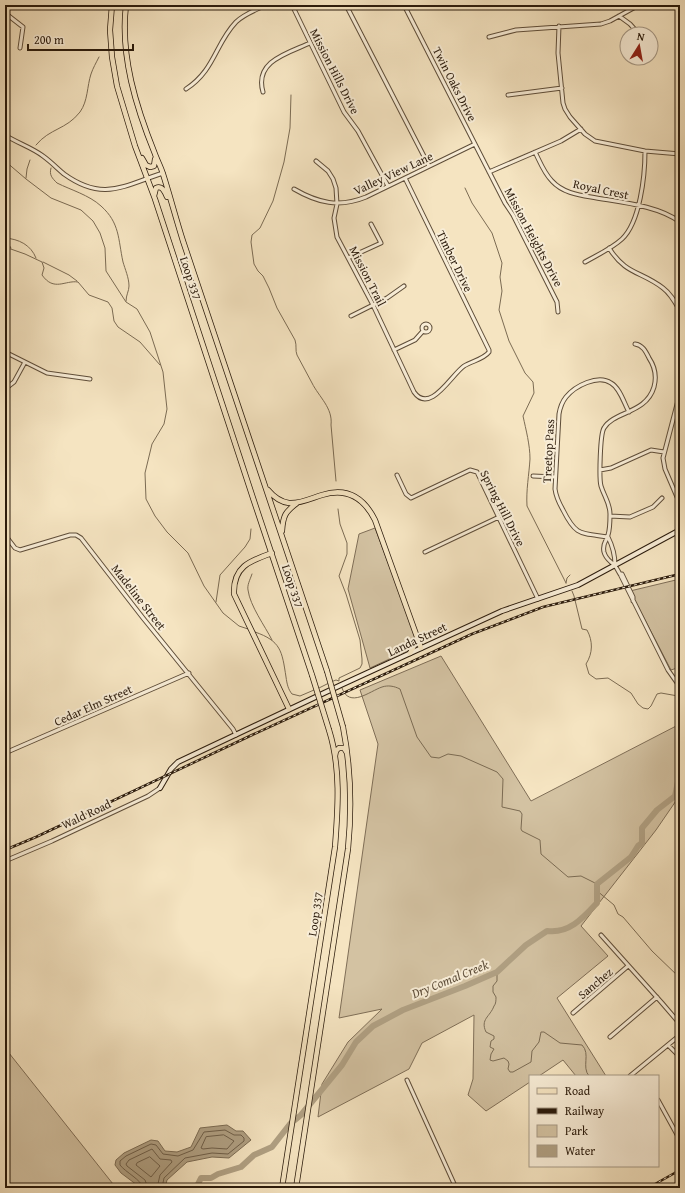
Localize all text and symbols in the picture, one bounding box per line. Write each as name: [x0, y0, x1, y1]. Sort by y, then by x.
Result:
street label: Mission Hills Drive: [306, 25, 364, 117]
scale bar: [28, 26, 133, 52]
north arrow: [619, 26, 659, 66]
text: N: [636, 28, 647, 45]
text: 200 m: [34, 31, 64, 48]
street label: Twin Oaks Drive: [429, 44, 481, 124]
street label: Valley View Lane: [351, 147, 436, 199]
street label: Royal Crest: [572, 175, 631, 203]
street label: Mission Heights Drive: [501, 185, 567, 290]
street label: Timber Drive: [433, 227, 477, 295]
street label: Mission Trail: [346, 243, 391, 310]
street label: Loop 337: [176, 254, 206, 302]
street label: Treetop Pass: [538, 418, 558, 483]
street label: Spring Hill Drive: [476, 467, 530, 549]
street label: Madeline Street: [108, 560, 171, 634]
street label: Loop 337: [278, 562, 308, 610]
street label: Landa Street: [385, 618, 450, 660]
street label: Cedar Elm Street: [51, 680, 136, 730]
street label: Wald Road: [58, 795, 114, 833]
street label: Loop 337: [303, 890, 327, 937]
water label: Dry Comal Creek: [408, 955, 491, 1003]
street label: Sanchez: [574, 963, 616, 1003]
legend: [529, 1075, 659, 1167]
text: Road: [565, 1082, 591, 1099]
text: Railway: [565, 1102, 604, 1119]
text: Park: [565, 1122, 589, 1139]
text: Water: [565, 1142, 595, 1159]

